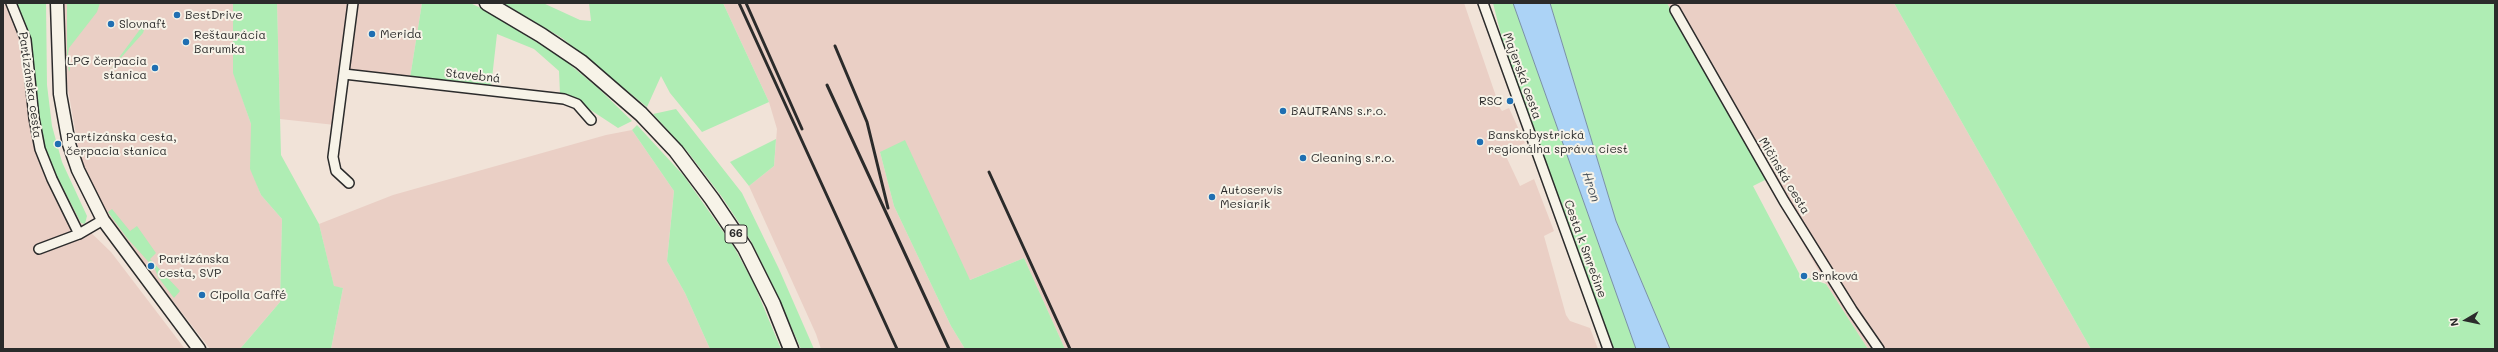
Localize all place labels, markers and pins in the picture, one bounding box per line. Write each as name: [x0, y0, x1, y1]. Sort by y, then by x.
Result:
place label: BestDrive: [185, 8, 243, 22]
marker: BestDrive: [172, 10, 182, 20]
place label: Slovnaft: [119, 17, 166, 31]
marker: Slovnaft: [106, 19, 116, 29]
place label: Merida: [380, 27, 422, 41]
place label: Reštaurácia Barumka: [194, 28, 266, 56]
marker: Merida: [367, 29, 377, 39]
marker: Reštaurácia Barumka: [181, 37, 191, 47]
place label: LPG čerpacia stanica: [67, 54, 147, 82]
marker: LPG čerpacia stanica: [150, 63, 160, 73]
place label: RSC: [1479, 94, 1502, 108]
marker: RSC: [1505, 96, 1515, 106]
place label: BAUTRANS s.r.o.: [1291, 104, 1387, 118]
marker: BAUTRANS s.r.o.: [1278, 106, 1288, 116]
place label: Banskobystrická regionálna správa ciest: [1488, 128, 1628, 156]
place label: Partizánska cesta, čerpacia stanica: [66, 130, 177, 158]
marker: Banskobystrická regionálna správa ciest: [1475, 137, 1485, 147]
marker: Partizánska cesta, čerpacia stanica: [53, 139, 63, 149]
place label: Cleaning s.r.o.: [1311, 151, 1395, 165]
marker: Cleaning s.r.o.: [1298, 153, 1308, 163]
place label: Autoservis Mesiarik: [1220, 183, 1282, 211]
marker: Autoservis Mesiarik: [1207, 192, 1217, 202]
place label: Partizánska cesta, SVP: [159, 252, 229, 280]
marker: Partizánska cesta, SVP: [146, 261, 156, 271]
place label: Srnková: [1812, 269, 1858, 283]
marker: Srnková: [1799, 271, 1809, 281]
place label: Cipolla Caffé: [210, 288, 286, 302]
marker: Cipolla Caffé: [197, 290, 207, 300]

